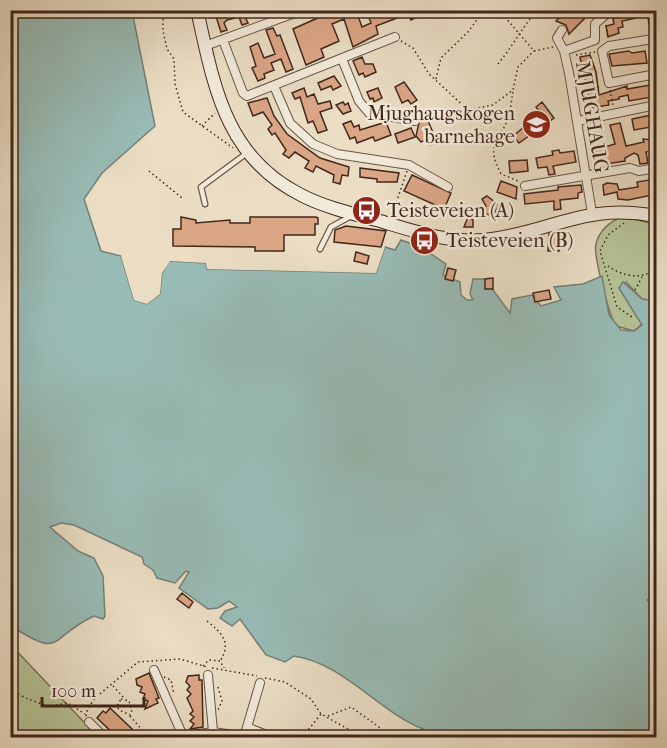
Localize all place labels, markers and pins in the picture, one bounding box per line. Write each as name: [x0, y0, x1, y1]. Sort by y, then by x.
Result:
place label: Mjughaugskogen barnehage: [367, 102, 515, 148]
school or university icon: Mjughaugskogen barnehage: [520, 109, 552, 141]
bus stop icon: Teisteveien (A): [350, 194, 382, 226]
place label: Teisteveien (A): [387, 199, 514, 222]
bus stop icon: Teisteveien (B): [409, 224, 441, 256]
place label: Teisteveien (B): [446, 229, 573, 252]

